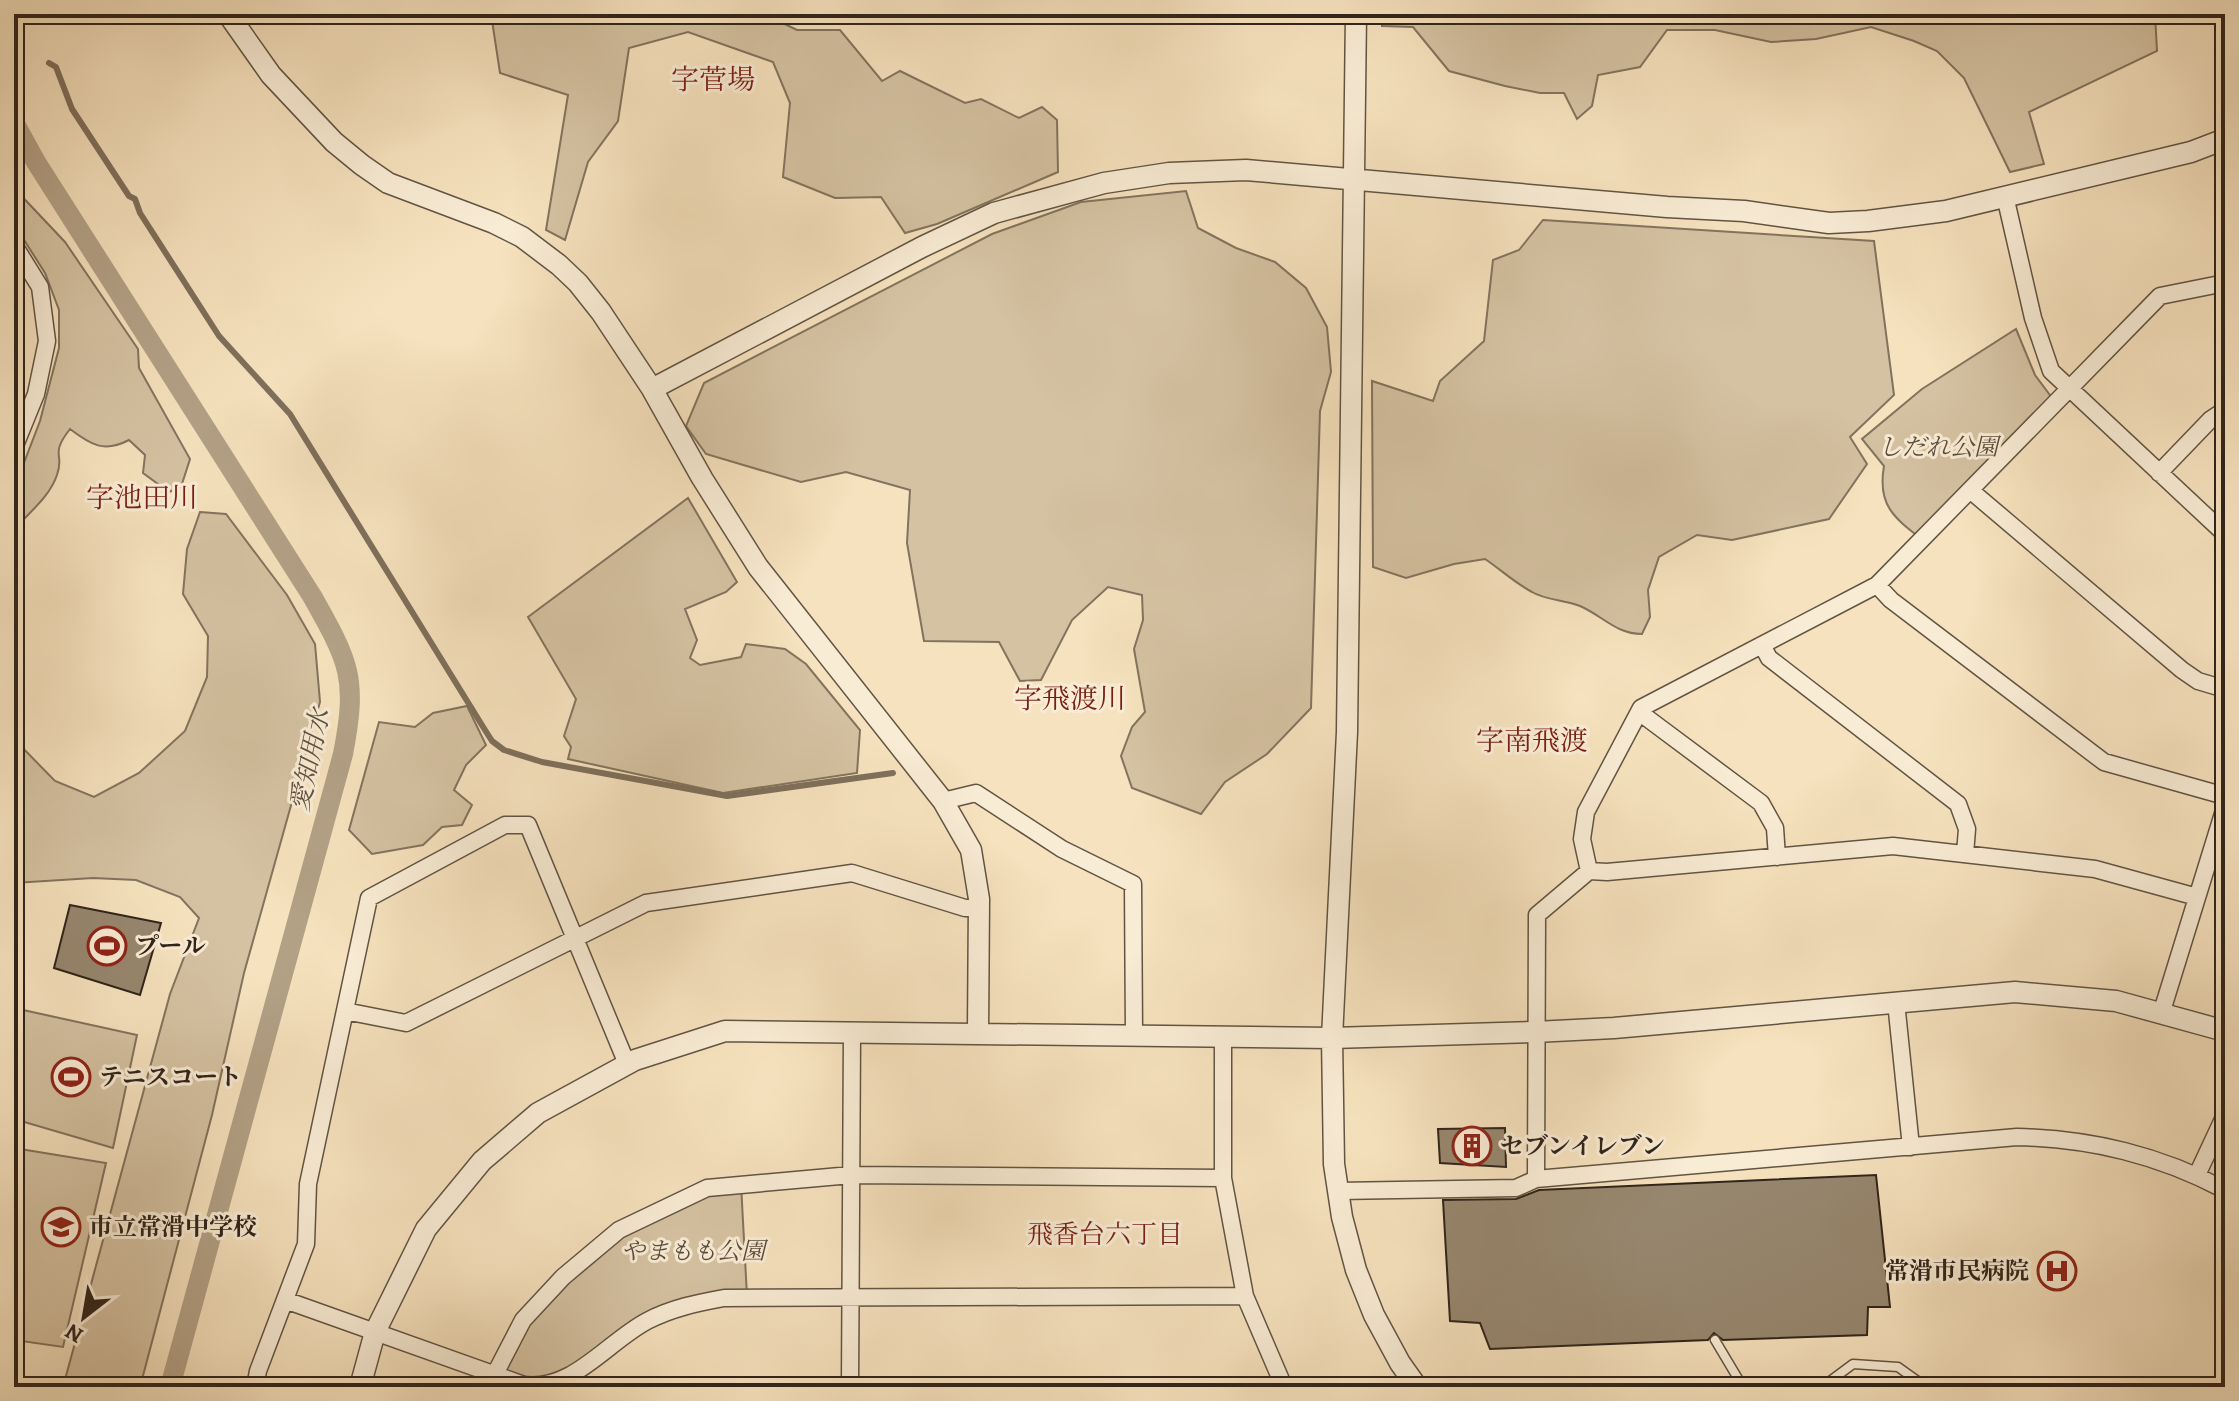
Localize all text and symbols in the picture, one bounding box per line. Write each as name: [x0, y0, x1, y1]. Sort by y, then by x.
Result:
district label: 字菅場: [671, 61, 755, 99]
park label: しだれ公園: [1878, 431, 2002, 463]
district label: 字池田川: [86, 479, 198, 517]
district label: 字飛渡川: [1014, 680, 1126, 718]
water label: 愛知用水: [282, 703, 339, 815]
district label: 字南飛渡: [1476, 722, 1588, 760]
sports icon: プール: [86, 925, 128, 967]
place label: プール: [135, 930, 206, 962]
sports icon: テニスコート: [50, 1056, 92, 1098]
place label: テニスコート: [99, 1061, 242, 1093]
building icon: セブンイレブン: [1451, 1125, 1493, 1167]
place label: セブンイレブン: [1500, 1130, 1665, 1162]
school or university icon: 市立常滑中学校: [40, 1206, 82, 1248]
place label: 市立常滑中学校: [89, 1211, 257, 1243]
district label: 飛香台六丁目: [1027, 1217, 1183, 1252]
park label: やまもも公園: [621, 1235, 769, 1267]
hospital icon: 常滑市民病院: [2036, 1250, 2078, 1292]
place label: 常滑市民病院: [1885, 1255, 2029, 1287]
north arrow: [44, 1277, 124, 1357]
text: N: [60, 1316, 89, 1350]

